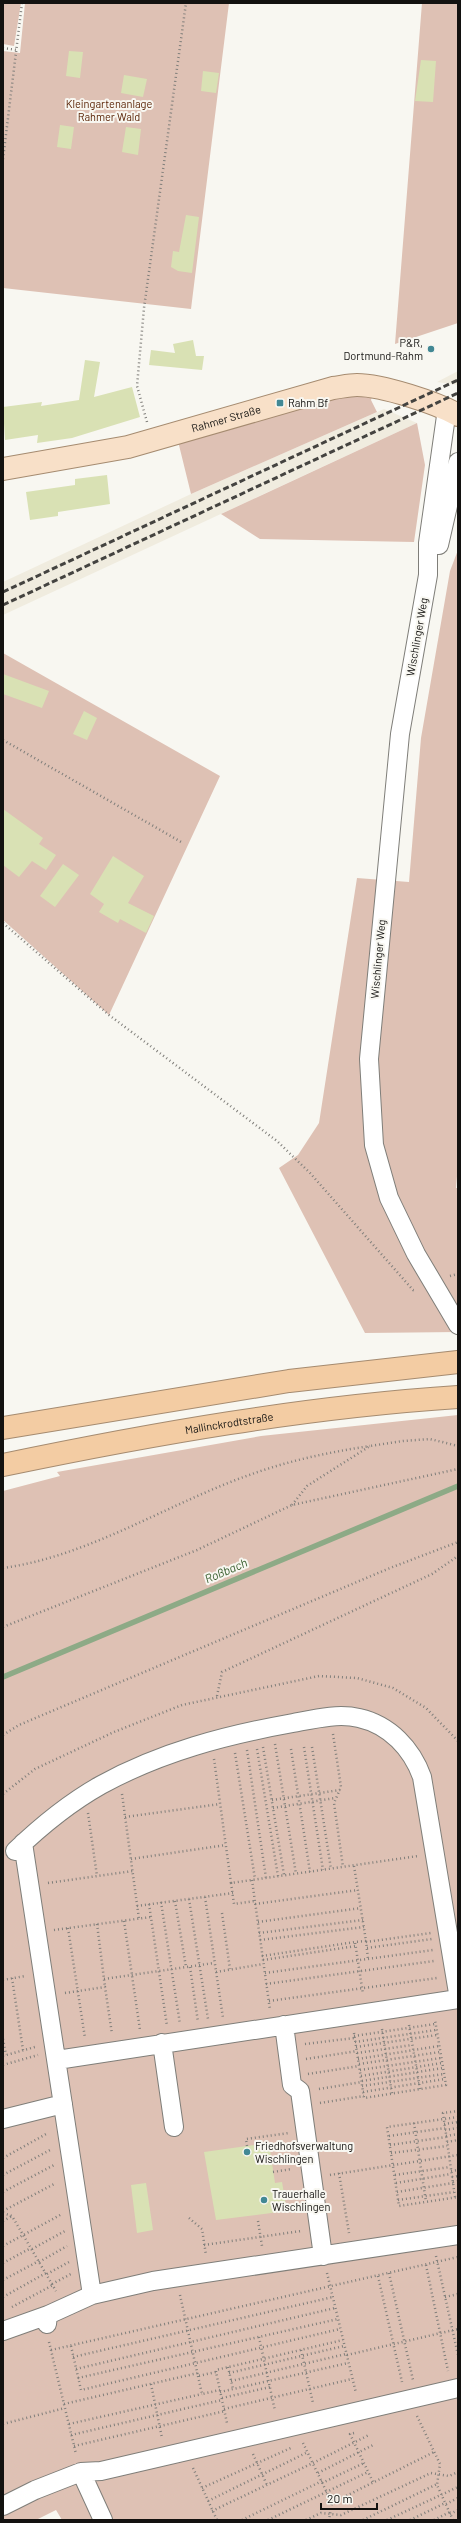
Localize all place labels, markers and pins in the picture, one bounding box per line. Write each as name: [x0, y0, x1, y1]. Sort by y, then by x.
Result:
place label: P&R, Dortmund-Rahm: [343, 336, 423, 362]
marker: P&R, Dortmund-Rahm: [426, 344, 436, 354]
place label: Rahm Bf: [288, 396, 328, 409]
marker: Rahm Bf: [275, 398, 285, 408]
place label: Friedhofsverwaltung Wischlingen: [255, 2139, 353, 2165]
marker: Friedhofsverwaltung Wischlingen: [242, 2147, 252, 2157]
place label: Trauerhalle Wischlingen: [272, 2187, 330, 2213]
marker: Trauerhalle Wischlingen: [259, 2195, 269, 2205]

